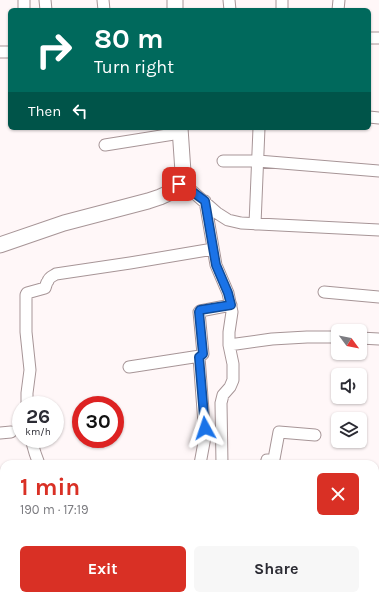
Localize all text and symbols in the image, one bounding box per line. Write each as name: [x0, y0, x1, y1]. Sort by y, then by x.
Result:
text: 80 m: [94, 22, 163, 55]
icon: right: [28, 24, 80, 76]
text: Turn right: [94, 56, 174, 78]
icon: left: [69, 100, 91, 122]
text: Then: [28, 102, 61, 120]
pin: [162, 167, 196, 201]
icon: arrive: [168, 173, 190, 195]
north arrow: [331, 324, 367, 360]
map controls: [331, 324, 367, 448]
button: sound: [331, 368, 367, 404]
speed limit sign: 30: [72, 396, 124, 448]
text: 26: [26, 405, 50, 428]
position arrow: [184, 407, 226, 449]
button: layers: [331, 412, 367, 448]
text: km/h: [25, 426, 51, 438]
text: 1 min: [20, 473, 80, 501]
button: close: [317, 473, 359, 515]
text: 190 m · 17:19: [20, 502, 89, 517]
button: Exit: [20, 546, 186, 592]
button: Share: [194, 546, 359, 592]

